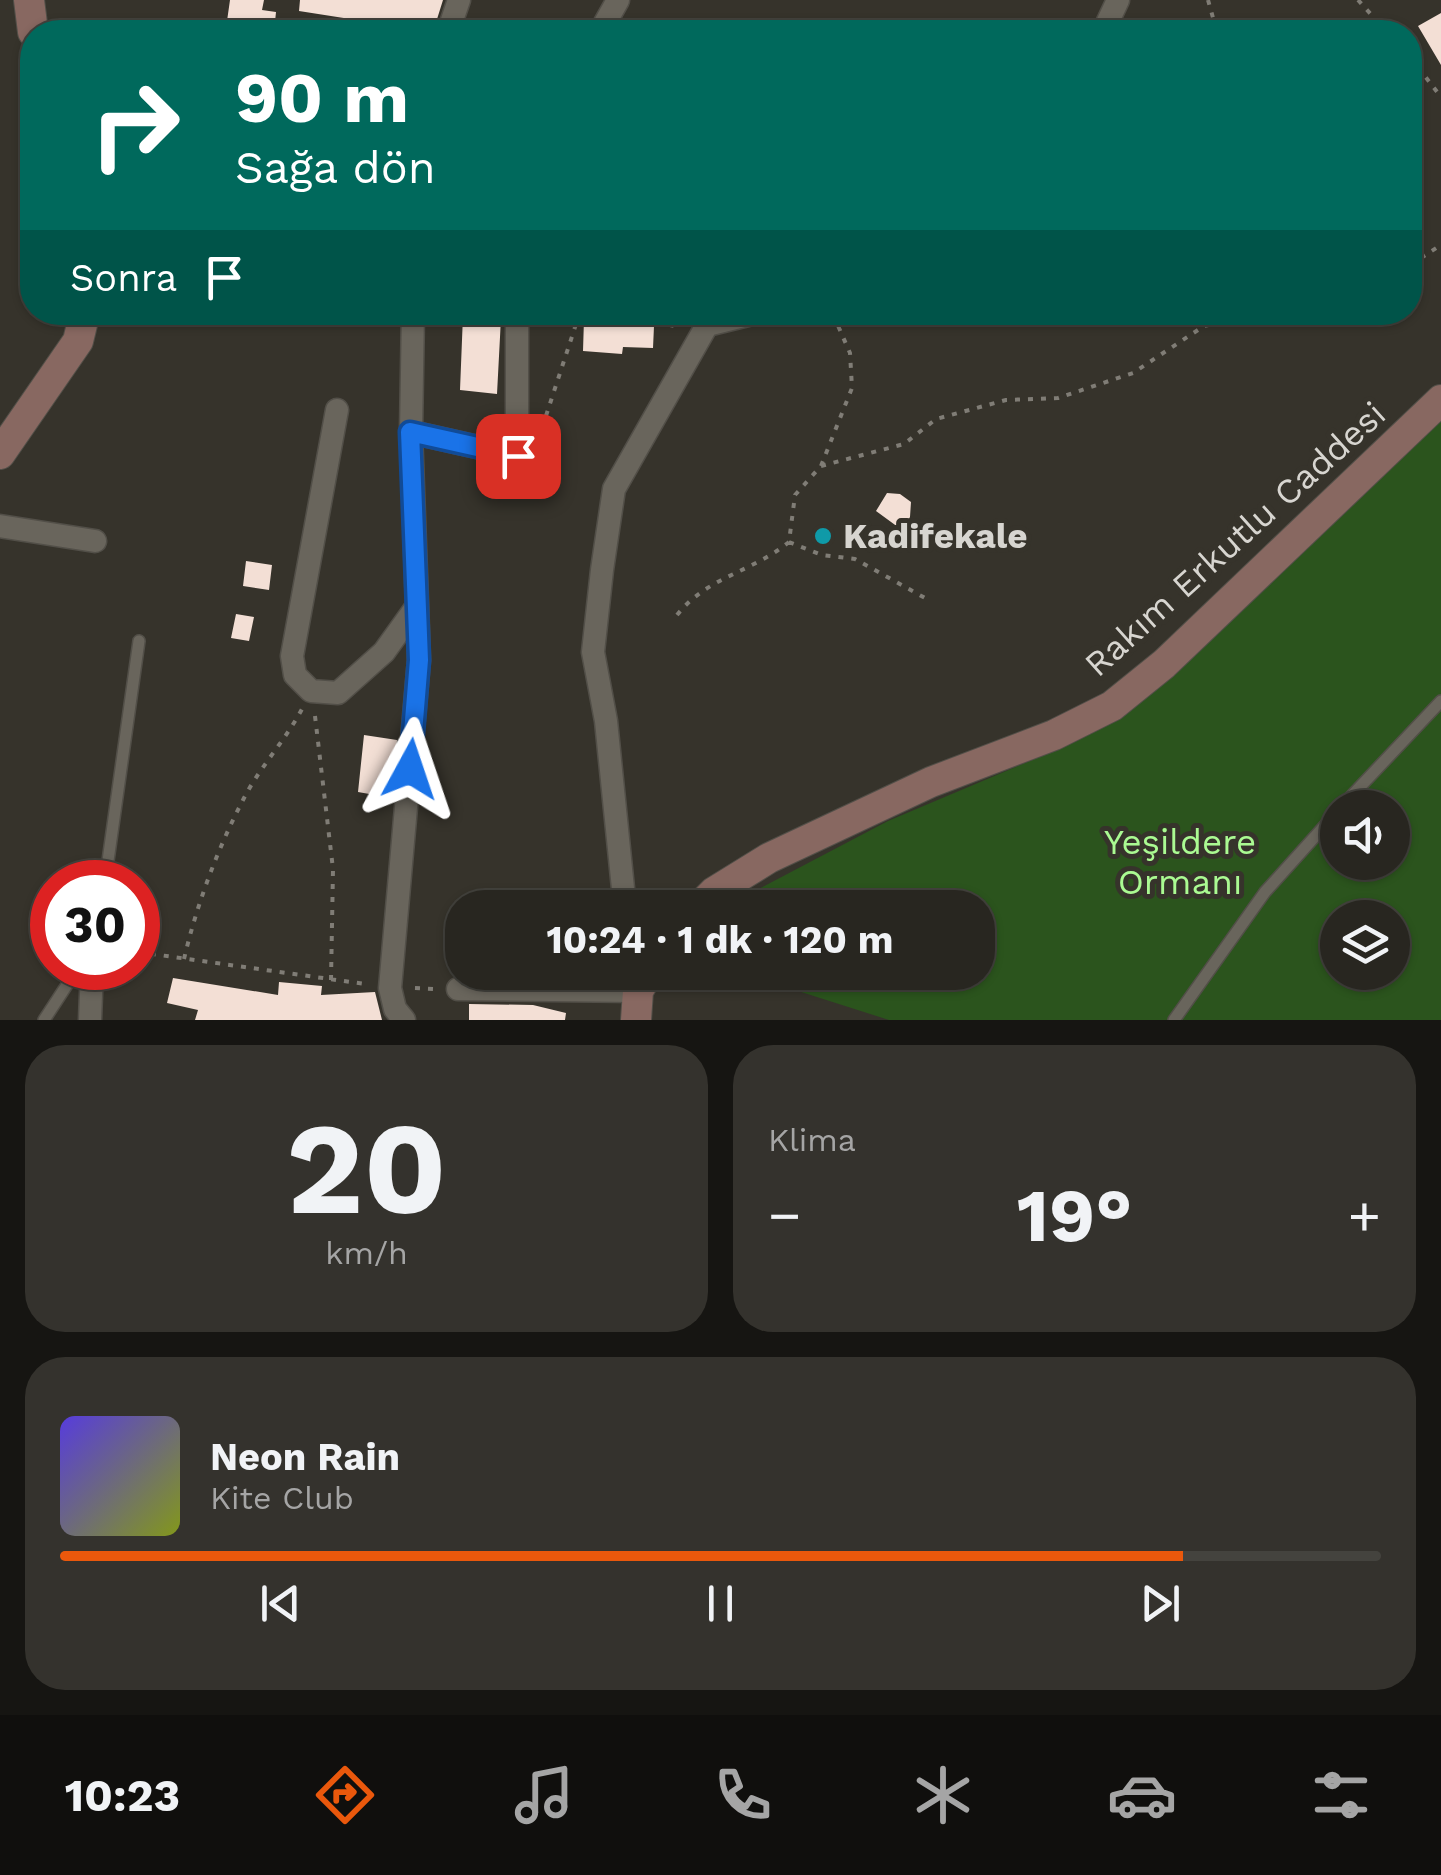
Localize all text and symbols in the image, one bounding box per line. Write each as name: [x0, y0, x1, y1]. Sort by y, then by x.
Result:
text: 90 m: [235, 57, 409, 139]
icon: right: [70, 60, 200, 190]
text: Sağa dön: [235, 141, 436, 194]
icon: arrive: [197, 250, 252, 305]
text: Sonra: [70, 256, 177, 300]
street label: Rakım Erkutlu Caddesi: [1076, 393, 1394, 685]
pin: [476, 414, 561, 499]
icon: arrive: [491, 429, 546, 484]
place label: Kadifekale: [843, 515, 1028, 557]
marker: Kadifekale: [812, 525, 834, 547]
position arrow: [358, 717, 462, 821]
map controls: [1320, 790, 1410, 990]
button: sound: [1320, 790, 1410, 880]
park label: Yeşildere Ormanı: [1104, 821, 1256, 903]
speed limit sign: 30: [30, 860, 160, 990]
button: layers: [1320, 900, 1410, 990]
text: 10:24 · 1 dk · 120 m: [546, 918, 894, 962]
text: 20: [286, 1092, 447, 1245]
text: Klima: [768, 1121, 856, 1159]
text: 19°: [1017, 1171, 1132, 1259]
text: −: [768, 1183, 801, 1247]
text: +: [1348, 1183, 1381, 1247]
text: km/h: [325, 1234, 408, 1272]
text: Neon Rain: [210, 1435, 400, 1479]
text: Kite Club: [210, 1479, 354, 1517]
icon: previous: [253, 1576, 308, 1631]
icon: pause: [693, 1576, 748, 1631]
icon: next: [1133, 1576, 1188, 1631]
icon: directions: [310, 1760, 380, 1830]
icon: music: [509, 1760, 579, 1830]
icon: phone: [708, 1760, 778, 1830]
icon: climate: [908, 1760, 978, 1830]
icon: car: [1107, 1760, 1177, 1830]
icon: filters: [1306, 1760, 1376, 1830]
text: 10:23: [65, 1769, 180, 1822]

